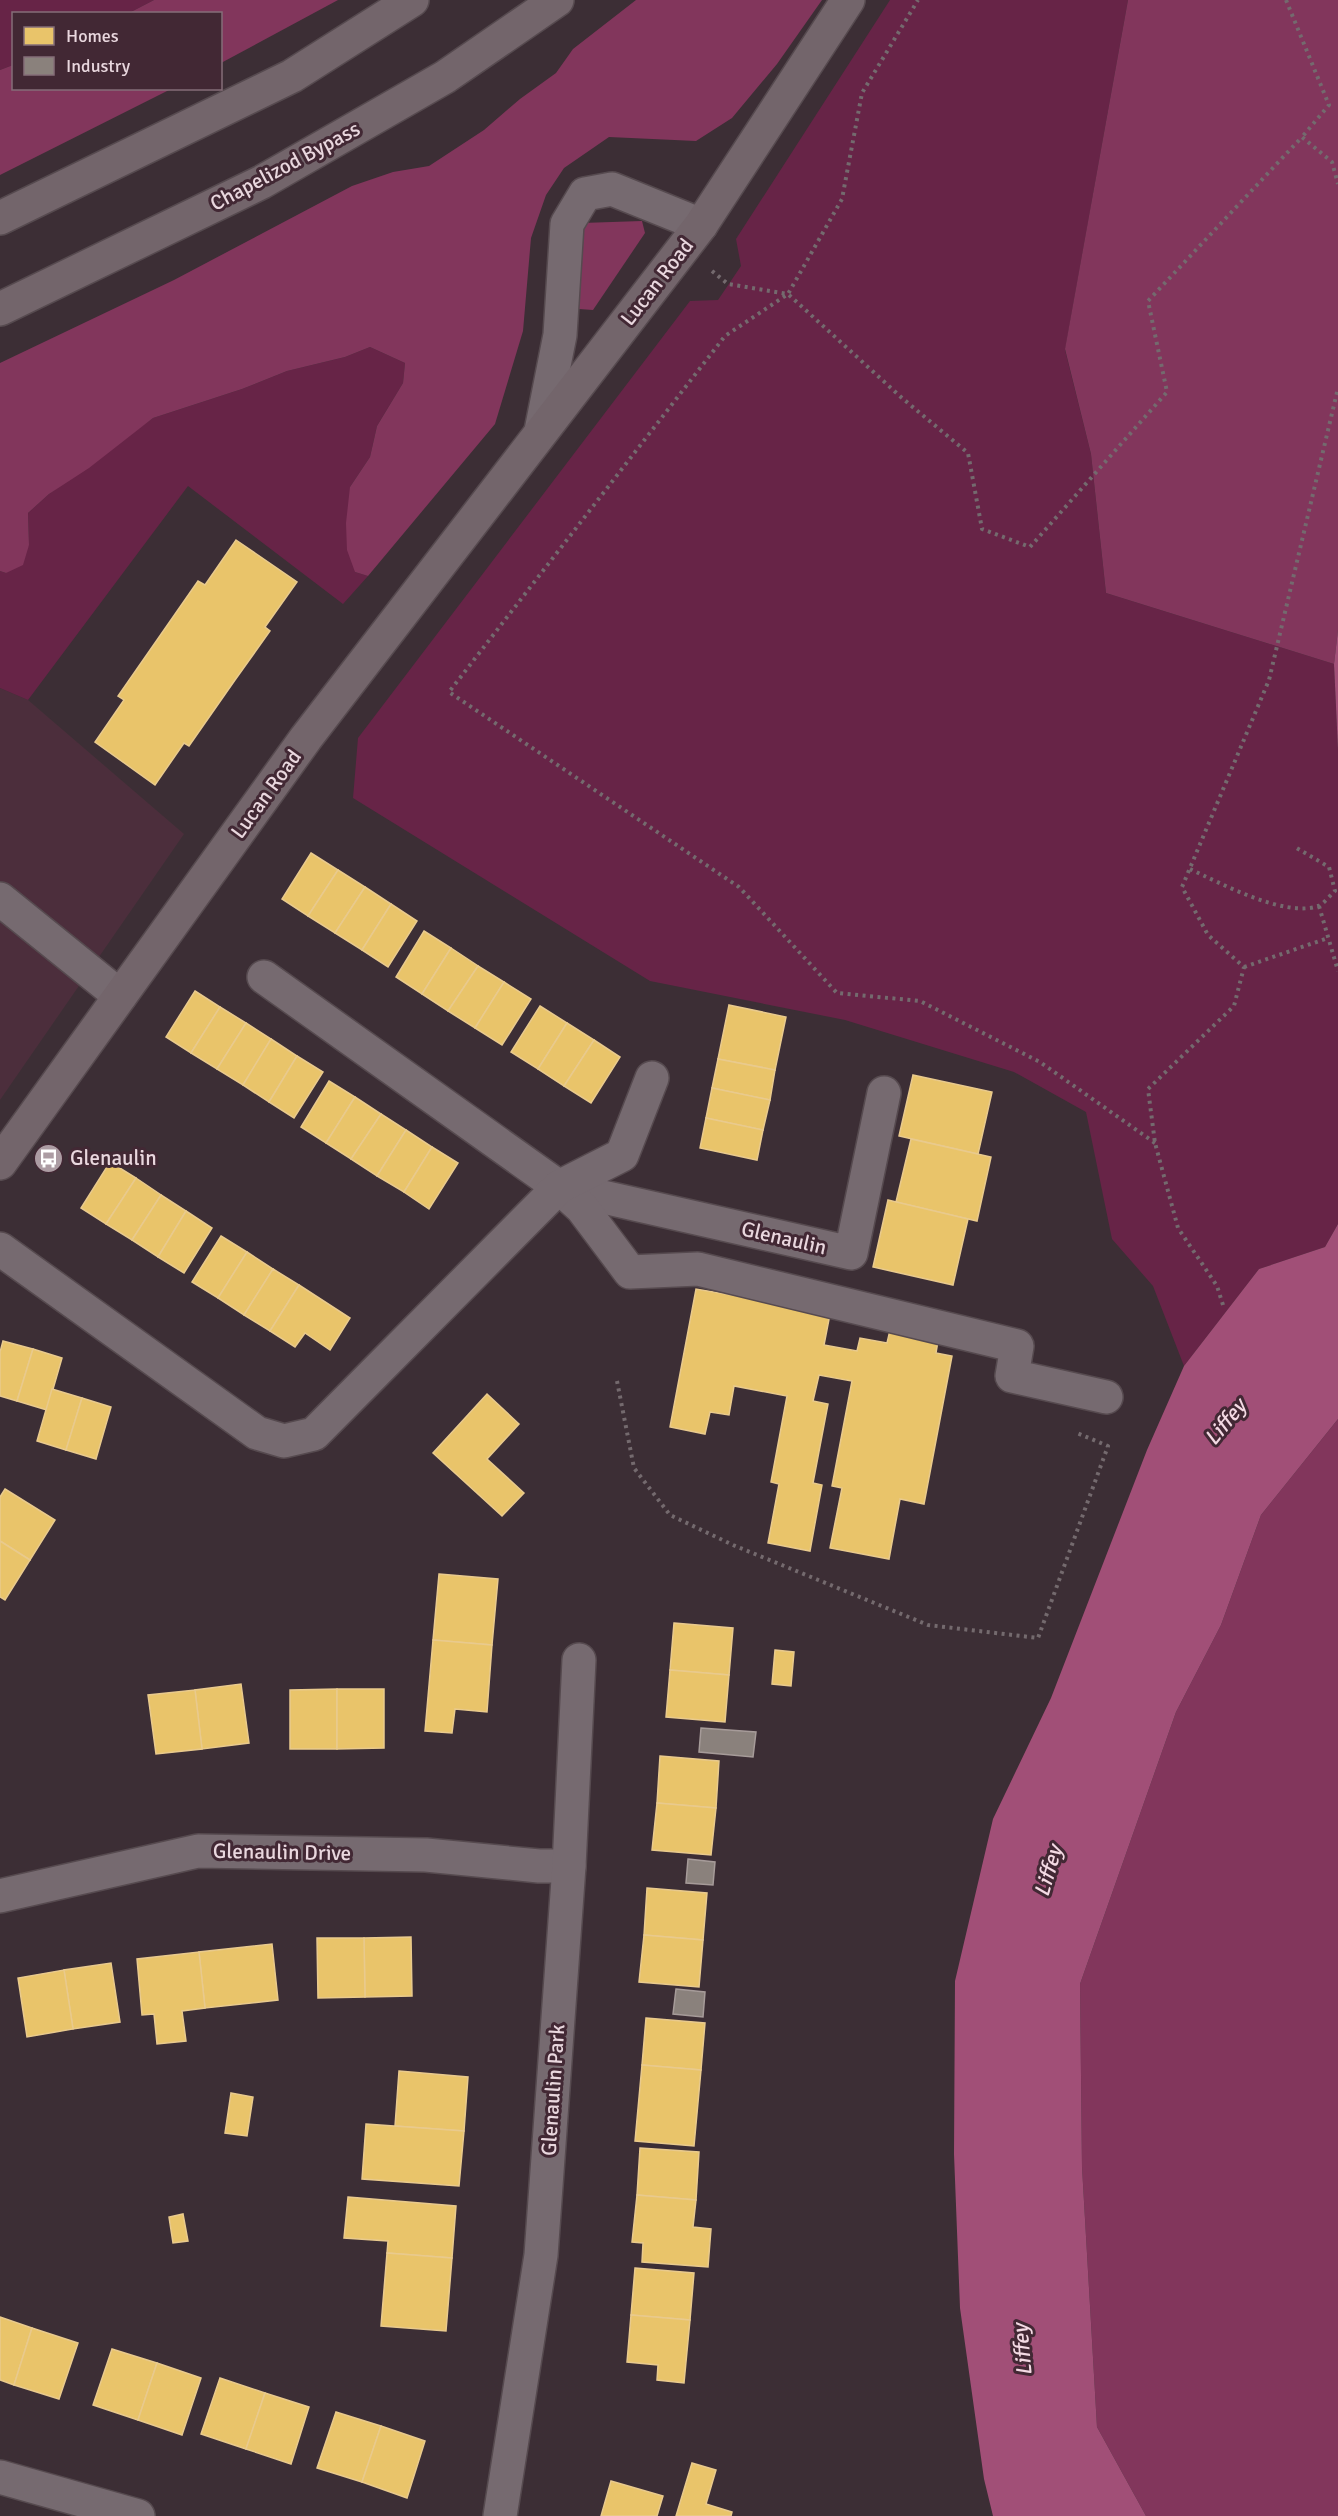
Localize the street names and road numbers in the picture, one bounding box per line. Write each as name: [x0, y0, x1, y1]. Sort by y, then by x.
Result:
street label: Chapelizod Bypass: [205, 115, 365, 217]
street label: Lucan Road: [615, 233, 699, 331]
street label: Lucan Road: [225, 745, 307, 843]
street label: Glenaulin: [739, 1216, 829, 1260]
street label: Glenaulin Drive: [213, 1838, 351, 1866]
street label: Glenaulin Park: [535, 2023, 571, 2157]

